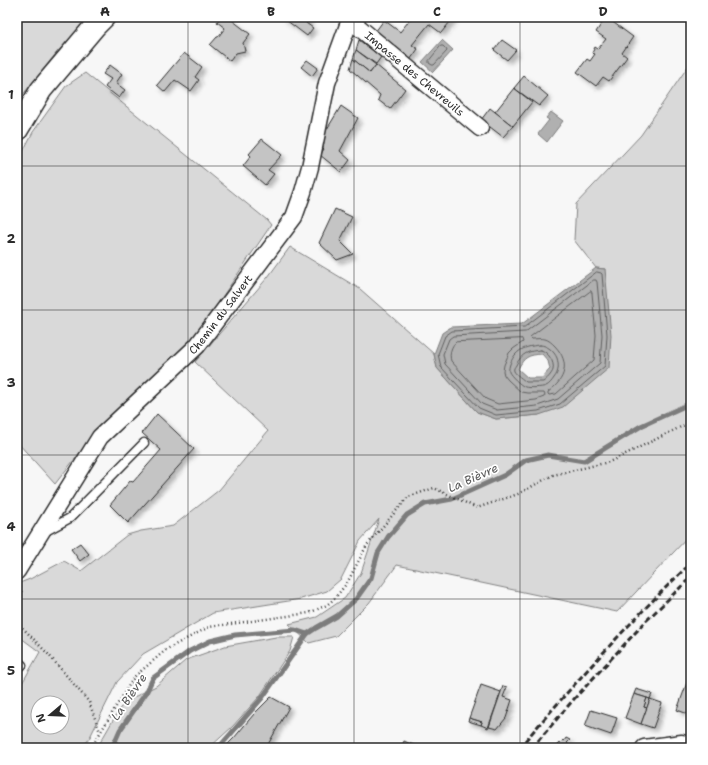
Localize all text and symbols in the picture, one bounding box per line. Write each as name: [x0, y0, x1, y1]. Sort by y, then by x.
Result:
text: A: [100, 3, 110, 20]
text: B: [267, 3, 275, 20]
text: C: [433, 3, 441, 20]
text: D: [598, 3, 608, 20]
street label: Impasse des Chevreuils: [362, 28, 468, 119]
text: 1: [8, 86, 14, 103]
text: 2: [6, 230, 16, 247]
street label: Chemin du Salvert: [185, 271, 256, 358]
text: 3: [6, 374, 16, 391]
water label: La Bièvre: [445, 460, 501, 496]
text: 4: [6, 518, 16, 535]
text: 5: [7, 662, 15, 679]
water label: La Bièvre: [107, 670, 151, 724]
north arrow: [30, 695, 70, 735]
text: N: [32, 711, 50, 725]

